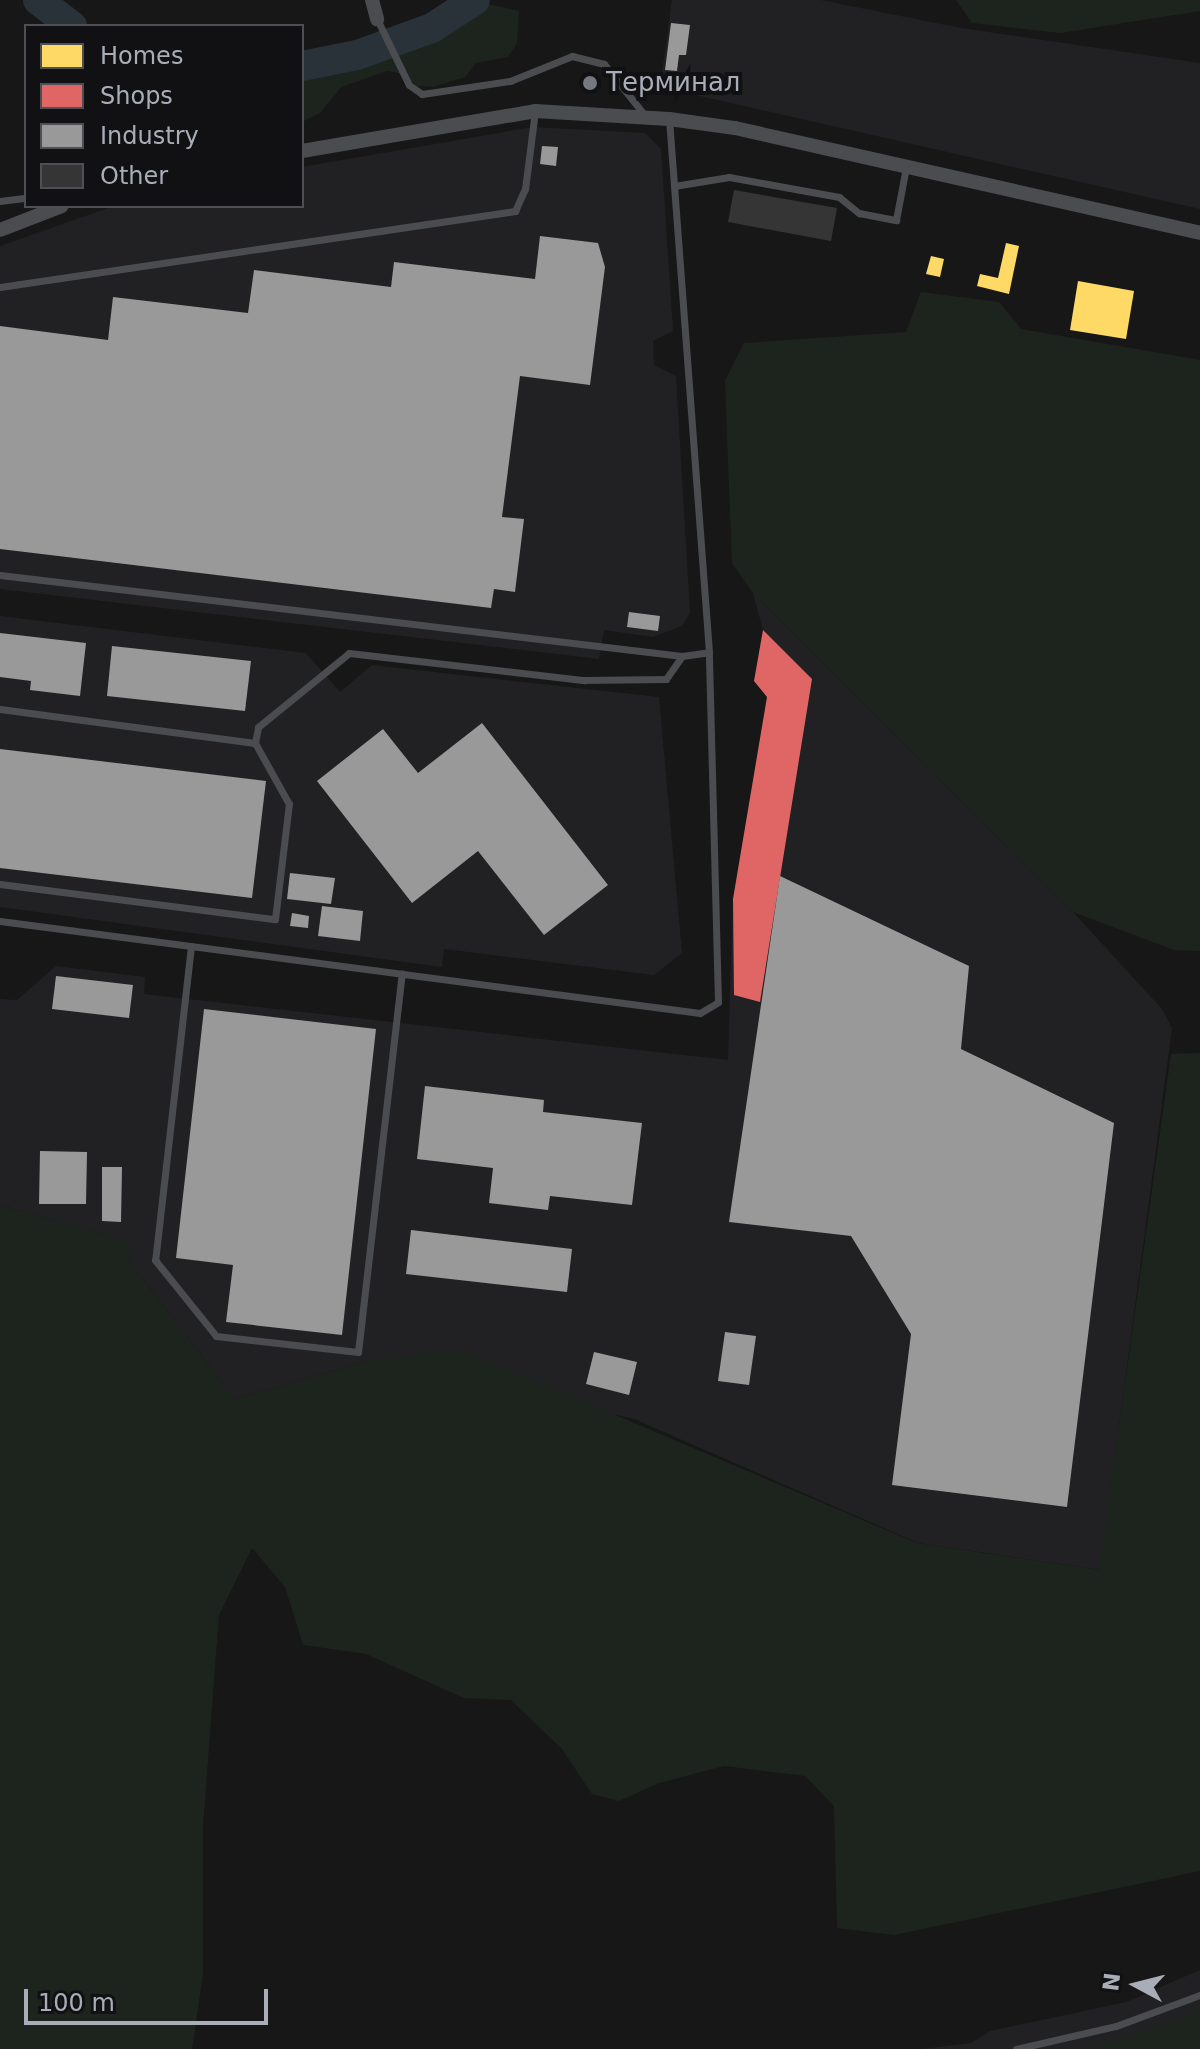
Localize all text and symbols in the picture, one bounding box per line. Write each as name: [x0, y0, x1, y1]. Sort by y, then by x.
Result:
legend: [24, 24, 304, 208]
text: Homes: [100, 42, 183, 70]
place label: Терминал: [606, 67, 740, 99]
marker: Терминал: [581, 74, 599, 92]
text: Shops: [100, 82, 173, 110]
text: Industry: [100, 122, 199, 150]
text: Other: [100, 162, 168, 190]
north arrow: [1096, 1945, 1176, 2025]
text: N: [1098, 1971, 1125, 1993]
scale bar: [28, 1973, 272, 2023]
text: 100 m: [38, 1989, 115, 2017]

